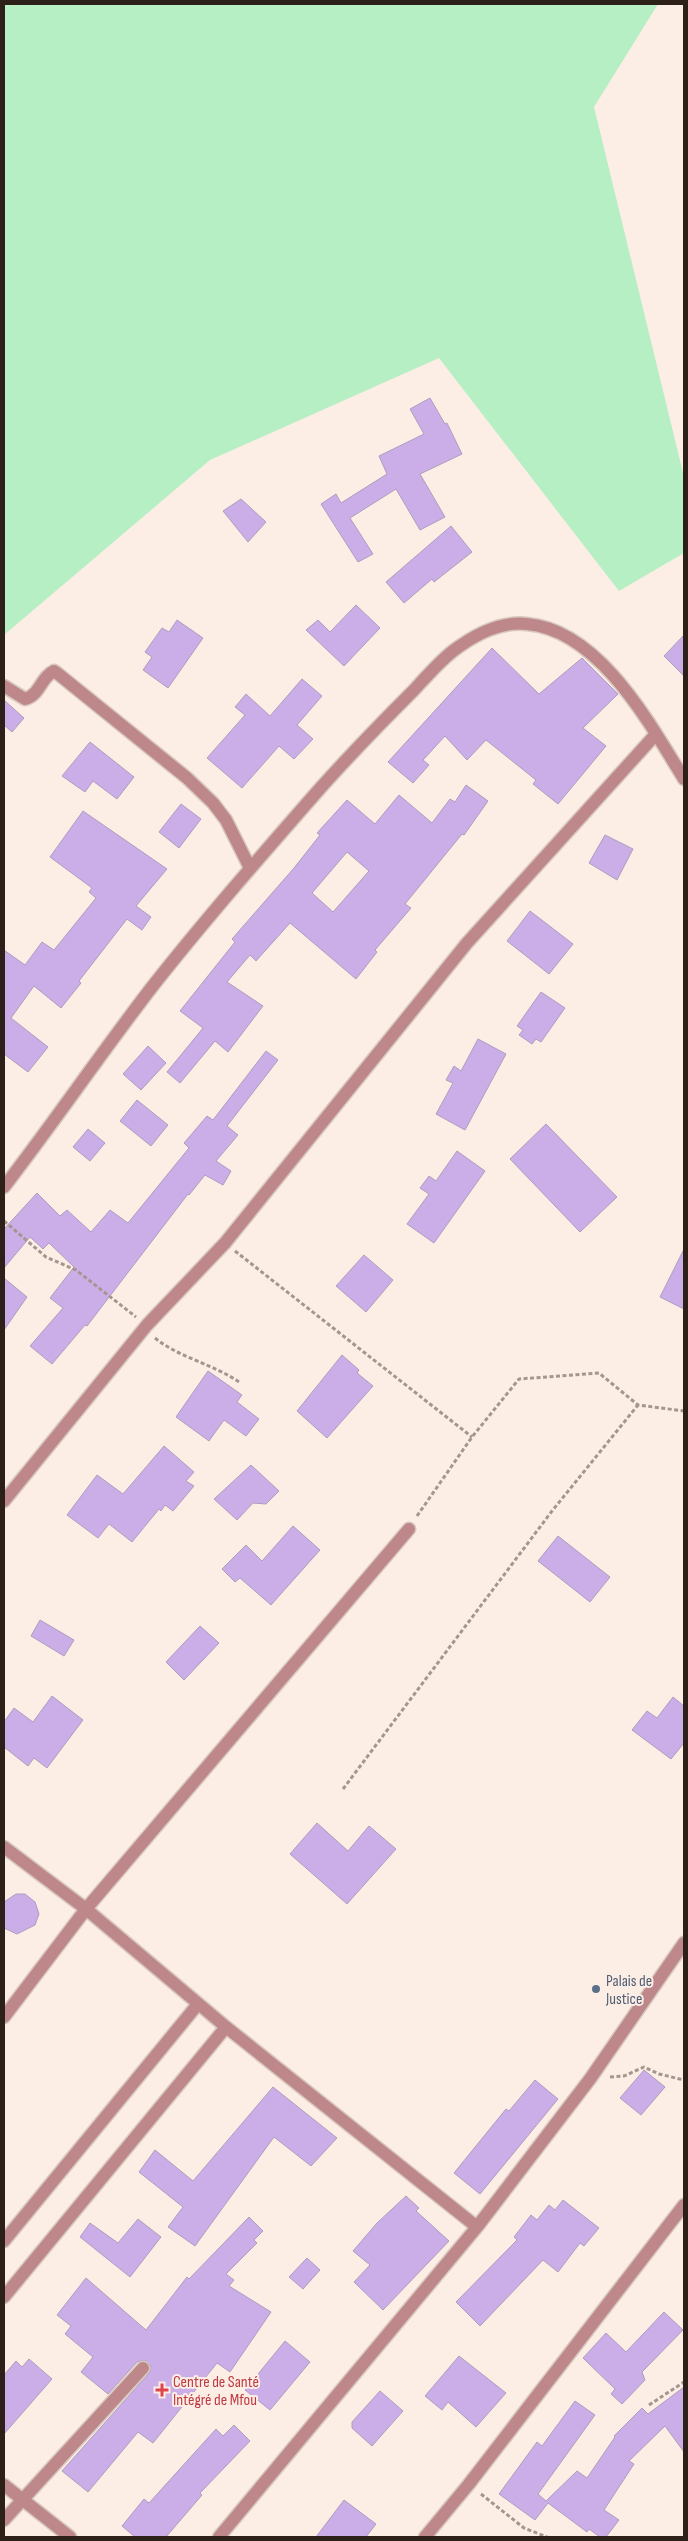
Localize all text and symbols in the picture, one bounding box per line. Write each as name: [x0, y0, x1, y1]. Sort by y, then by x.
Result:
place label: Palais de Justice: [605, 1972, 652, 2009]
marker: Palais de Justice: [590, 1983, 602, 1995]
place label: Centre de Santé Intégré de Mfou: [173, 2373, 259, 2410]
marker: Centre de Santé Intégré de Mfou: [155, 2383, 169, 2397]

